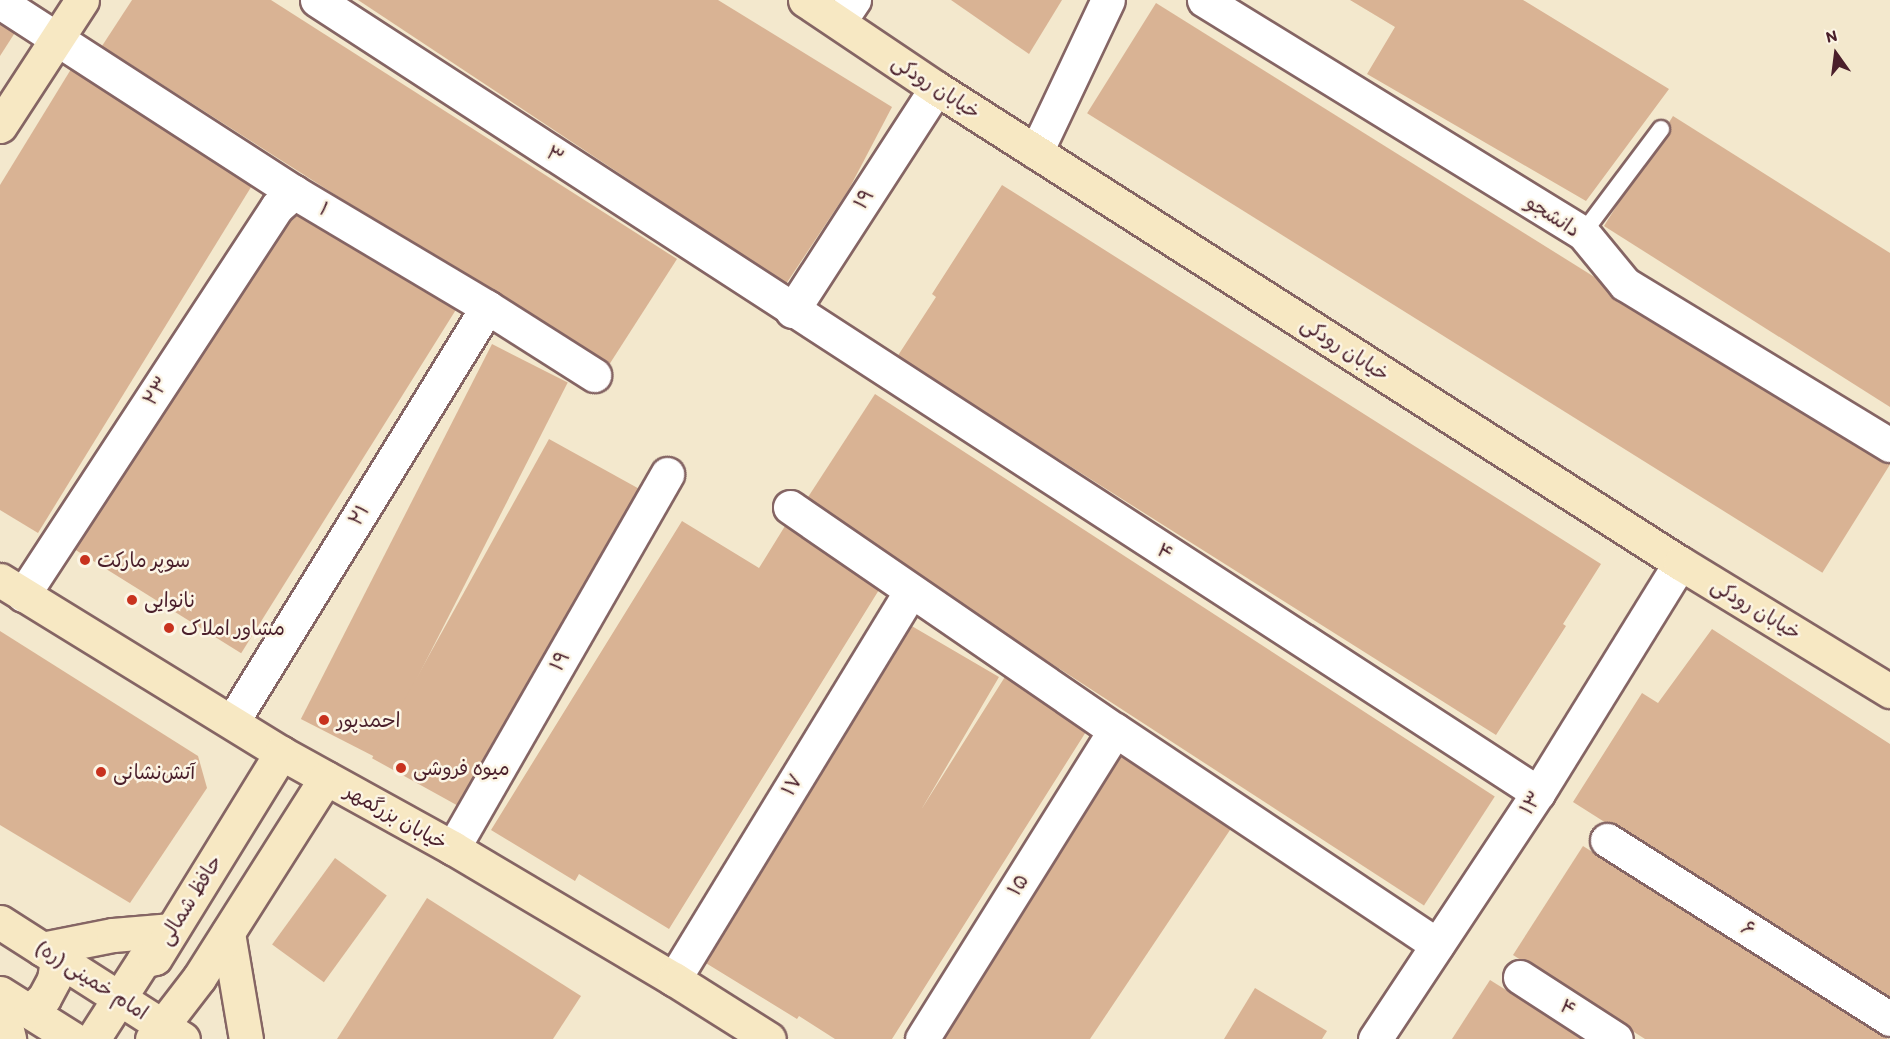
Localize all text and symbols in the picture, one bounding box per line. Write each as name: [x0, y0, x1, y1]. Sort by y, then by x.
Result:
north arrow: [1806, 24, 1866, 84]
text: N: [1824, 26, 1839, 47]
street label: خیابان رودکی: [887, 50, 985, 124]
street label: ۳: [542, 140, 568, 170]
street label: ۱۹: [849, 184, 879, 214]
street label: دانشجو: [1522, 190, 1584, 242]
street label: ۱: [315, 197, 333, 221]
street label: خیابان رودکی: [1296, 312, 1394, 386]
street label: ۲۳: [138, 372, 174, 410]
street label: ۲۱: [343, 500, 375, 530]
street label: ۴: [1152, 538, 1178, 566]
place label: سوپر مارکت: [97, 548, 190, 572]
marker: سوپر مارکت: [78, 553, 92, 567]
street label: خیابان رودکی: [1707, 573, 1805, 645]
place label: نانوایی: [144, 588, 196, 612]
marker: نانوایی: [125, 593, 139, 607]
place label: مشاور املاک: [181, 616, 285, 640]
marker: مشاور املاک: [162, 621, 176, 635]
street label: ۱۹: [545, 646, 575, 676]
place label: احمدپور: [336, 708, 400, 732]
marker: احمدپور: [317, 713, 331, 727]
place label: میوه فروشی: [413, 756, 510, 780]
place label: آتش‌نشانی: [113, 760, 195, 784]
marker: میوه فروشی: [394, 761, 408, 775]
marker: آتش‌نشانی: [94, 765, 108, 779]
street label: ۱۷: [776, 770, 808, 800]
street label: خیابان بزرگمهر: [341, 779, 451, 855]
street label: ۱۳: [1514, 787, 1548, 819]
street label: حافظ شمالی: [153, 851, 227, 949]
street label: ۱۵: [1002, 870, 1034, 900]
street label: ۶: [1737, 916, 1759, 942]
street label: امام خمینی (ره): [31, 935, 153, 1025]
street label: ۴: [1555, 994, 1581, 1022]

